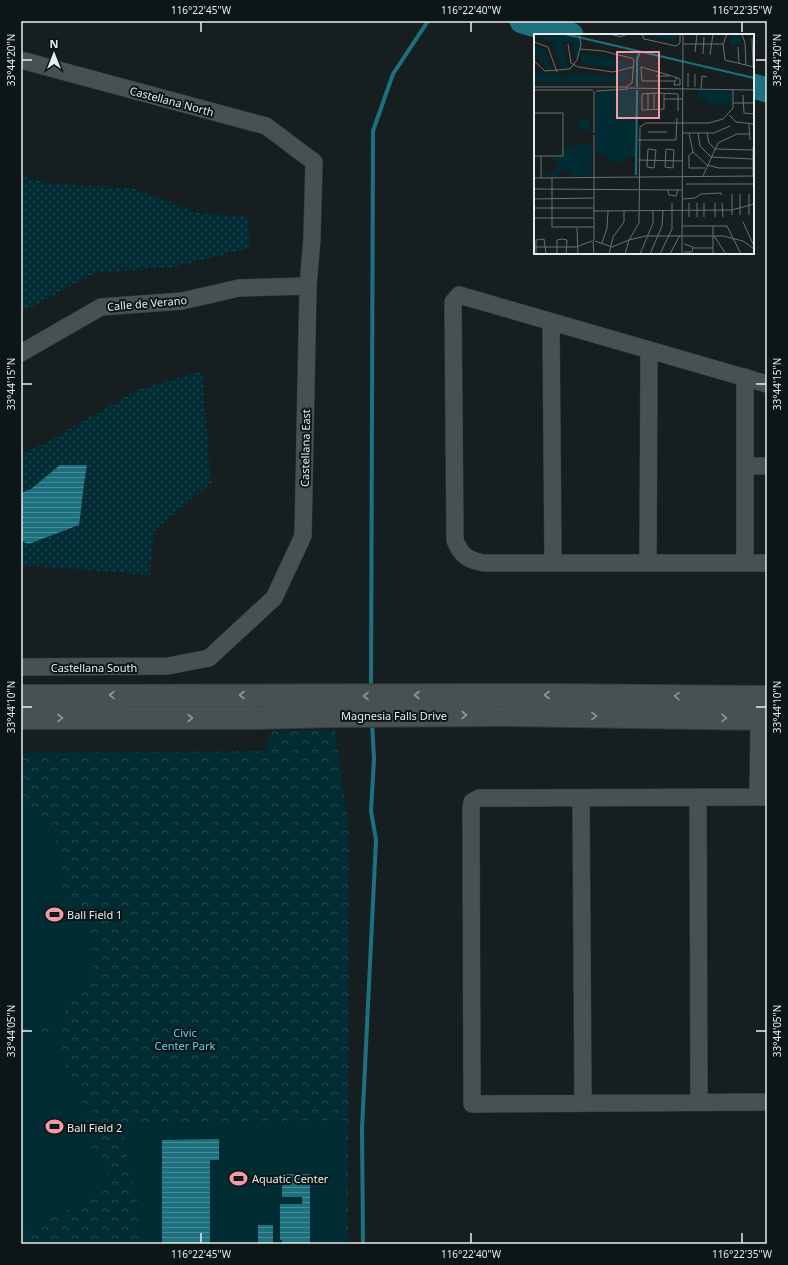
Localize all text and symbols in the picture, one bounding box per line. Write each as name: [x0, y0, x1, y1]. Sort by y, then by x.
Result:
text: 116°22'45"W: [171, 3, 232, 17]
text: 116°22'40"W: [441, 3, 502, 17]
text: 116°22'35"W: [712, 3, 773, 17]
text: 33°44'20"N: [4, 34, 18, 86]
north arrow: [34, 34, 74, 74]
inset map: [534, 34, 754, 254]
text: 33°44'20"N: [770, 34, 784, 86]
text: N: [50, 36, 58, 51]
street label: Castellana North: [128, 83, 216, 119]
street label: Calle de Verano: [106, 292, 188, 314]
text: 33°44'15"N: [4, 358, 18, 410]
text: 33°44'15"N: [770, 358, 784, 410]
street label: Castellana East: [297, 409, 313, 487]
street label: Castellana South: [51, 660, 137, 675]
text: 33°44'10"N: [4, 681, 18, 733]
text: 33°44'10"N: [770, 681, 784, 733]
one-way arrow: [109, 691, 115, 699]
one-way arrow: [239, 691, 245, 699]
one-way arrow: [414, 691, 420, 699]
one-way arrow: [544, 691, 550, 699]
one-way arrow: [363, 692, 369, 700]
one-way arrow: [674, 692, 680, 700]
street label: Magnesia Falls Drive: [341, 708, 447, 723]
one-way arrow: [461, 711, 467, 719]
one-way arrow: [591, 712, 597, 720]
one-way arrow: [57, 714, 63, 722]
one-way arrow: [187, 714, 193, 722]
one-way arrow: [721, 714, 727, 722]
sports icon: Ball Field 1: [44, 904, 64, 924]
place label: Ball Field 1: [67, 907, 122, 922]
text: 33°44'05"N: [4, 1005, 18, 1057]
text: 33°44'05"N: [770, 1005, 784, 1057]
park label: Civic Center Park: [155, 1025, 216, 1053]
sports icon: Ball Field 2: [44, 1117, 64, 1137]
place label: Ball Field 2: [67, 1120, 122, 1135]
sports icon: Aquatic Center: [229, 1168, 249, 1188]
place label: Aquatic Center: [252, 1171, 329, 1186]
text: 116°22'45"W: [171, 1247, 232, 1261]
text: 116°22'40"W: [441, 1247, 502, 1261]
text: 116°22'35"W: [712, 1247, 773, 1261]

